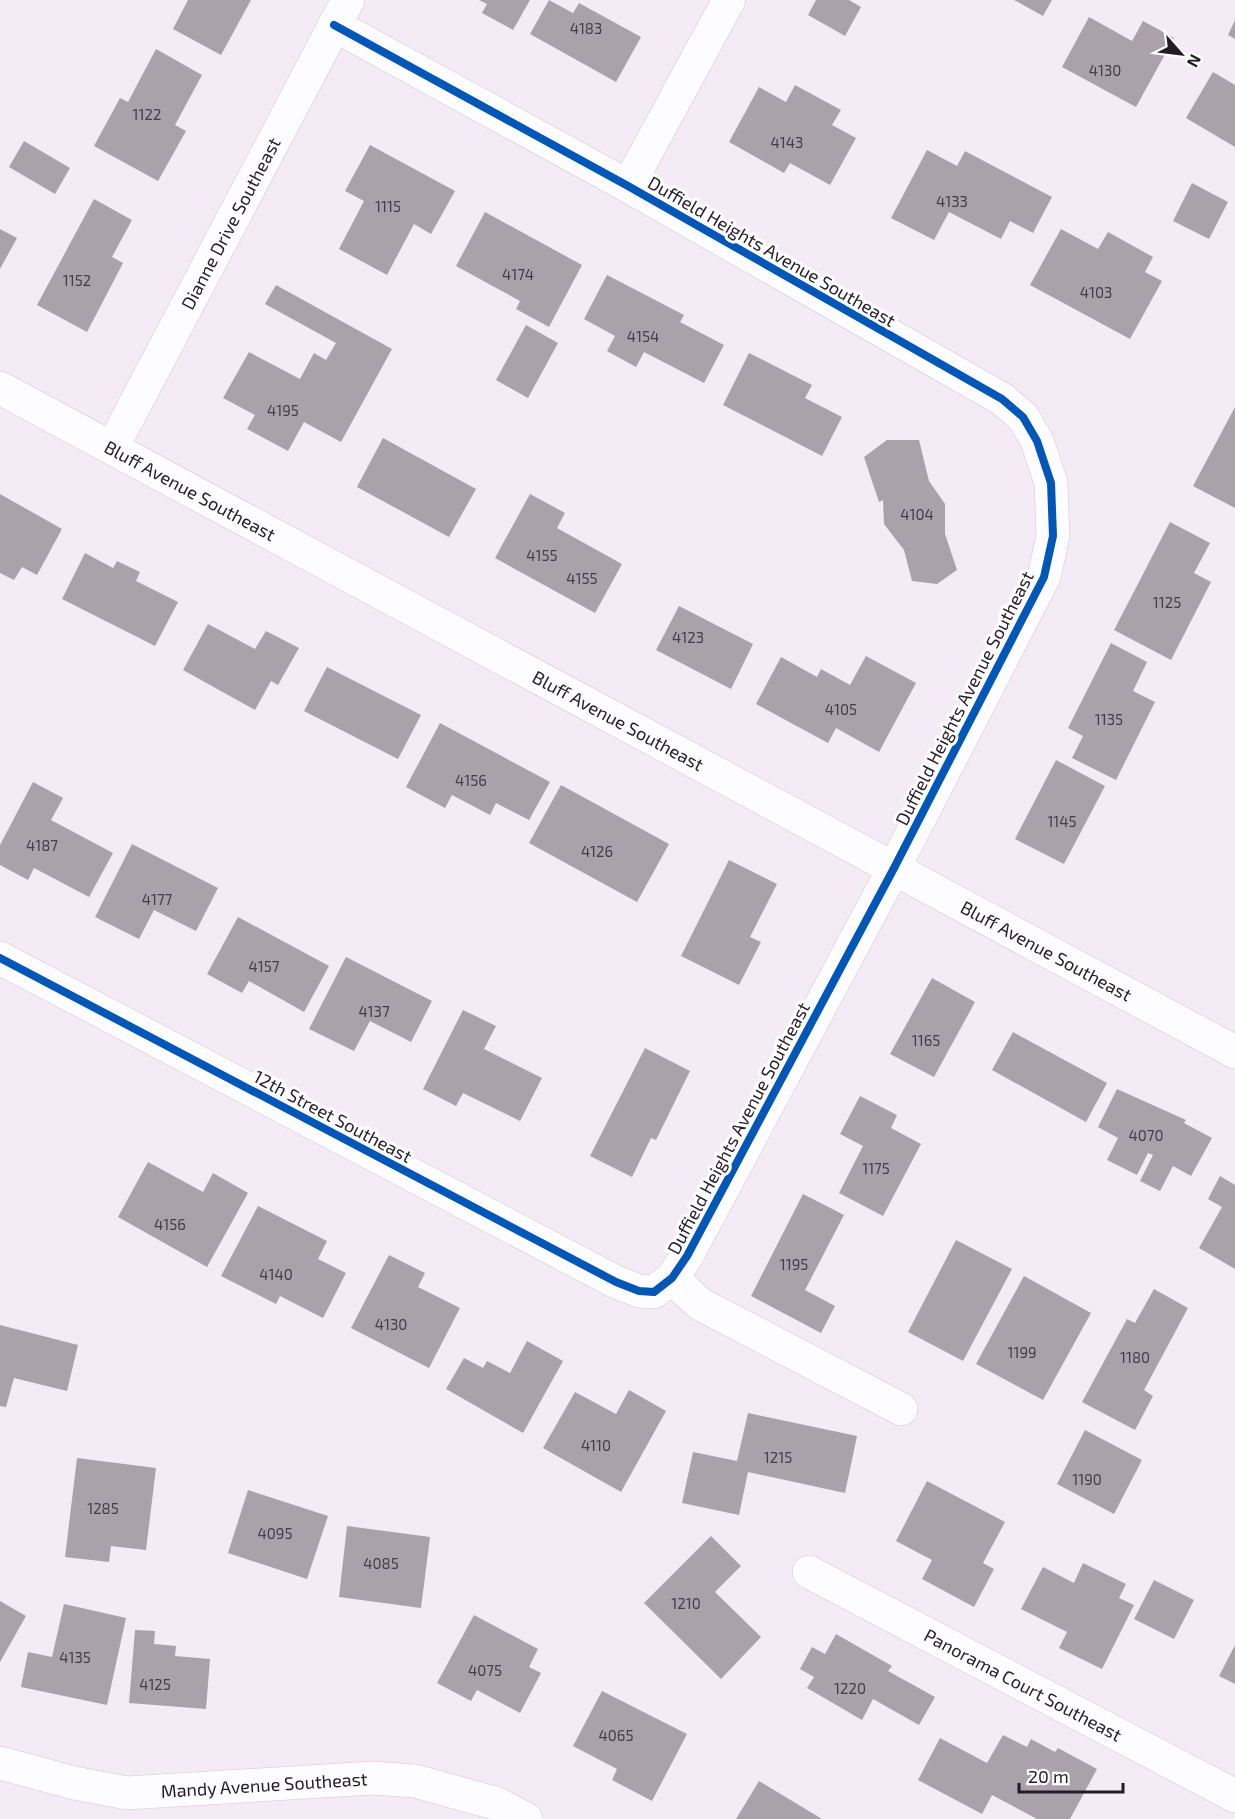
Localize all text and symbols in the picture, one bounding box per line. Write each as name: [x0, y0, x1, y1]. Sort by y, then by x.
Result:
house number: 4183: [570, 19, 602, 37]
north arrow: [1151, 24, 1211, 84]
text: N: [1184, 52, 1206, 71]
house number: 4130: [1089, 61, 1121, 79]
house number: 1122: [133, 105, 161, 123]
street label: Dianne Drive Southeast: [176, 133, 285, 313]
house number: 4143: [771, 133, 803, 151]
street label: Duffield Heights Avenue Southeast: [644, 171, 900, 331]
house number: 4133: [936, 192, 968, 210]
house number: 1115: [375, 197, 401, 215]
house number: 4174: [502, 265, 534, 283]
house number: 1152: [63, 271, 91, 289]
house number: 4103: [1080, 283, 1112, 301]
house number: 4154: [627, 327, 659, 345]
house number: 4195: [267, 401, 299, 419]
street label: Bluff Avenue Southeast: [101, 435, 280, 545]
house number: 4104: [900, 505, 934, 523]
house number: 4155: [526, 546, 558, 564]
street label: Duffield Heights Avenue Southeast: [890, 567, 1038, 829]
house number: 4155: [566, 569, 598, 587]
house number: 1125: [1153, 593, 1181, 611]
house number: 4123: [672, 628, 704, 646]
street label: Bluff Avenue Southeast: [529, 665, 708, 775]
house number: 4105: [825, 700, 857, 718]
house number: 1135: [1095, 710, 1123, 728]
house number: 4156: [455, 771, 487, 789]
house number: 1145: [1047, 812, 1077, 830]
house number: 4187: [26, 836, 58, 854]
house number: 4126: [581, 842, 613, 860]
house number: 4177: [142, 890, 173, 908]
street label: Bluff Avenue Southeast: [957, 896, 1136, 1006]
house number: 4157: [249, 957, 280, 975]
street label: Duffield Heights Avenue Southeast: [662, 998, 814, 1258]
house number: 4137: [358, 1002, 390, 1020]
house number: 1165: [912, 1031, 940, 1049]
street label: 12th Street Southeast: [250, 1065, 416, 1167]
house number: 4070: [1129, 1126, 1164, 1144]
house number: 1175: [862, 1159, 890, 1177]
house number: 4156: [154, 1215, 186, 1233]
house number: 1195: [780, 1255, 808, 1273]
house number: 4140: [259, 1265, 293, 1283]
house number: 4130: [375, 1315, 407, 1333]
house number: 1199: [1007, 1343, 1037, 1361]
house number: 1180: [1120, 1348, 1150, 1366]
house number: 4110: [581, 1436, 611, 1454]
house number: 1215: [764, 1448, 792, 1466]
house number: 1190: [1072, 1470, 1102, 1488]
house number: 1285: [87, 1499, 119, 1517]
house number: 4095: [258, 1524, 292, 1542]
house number: 4085: [363, 1554, 399, 1572]
house number: 1210: [671, 1594, 701, 1612]
street label: Panorama Court Southeast: [921, 1624, 1126, 1746]
house number: 4135: [59, 1648, 91, 1666]
house number: 4075: [468, 1661, 502, 1679]
house number: 4125: [139, 1675, 171, 1693]
house number: 1220: [834, 1679, 866, 1697]
house number: 4065: [599, 1726, 633, 1744]
scale bar: [1019, 1756, 1122, 1794]
text: 20 m: [1028, 1765, 1069, 1787]
street label: Mandy Avenue Southeast: [160, 1767, 368, 1802]

